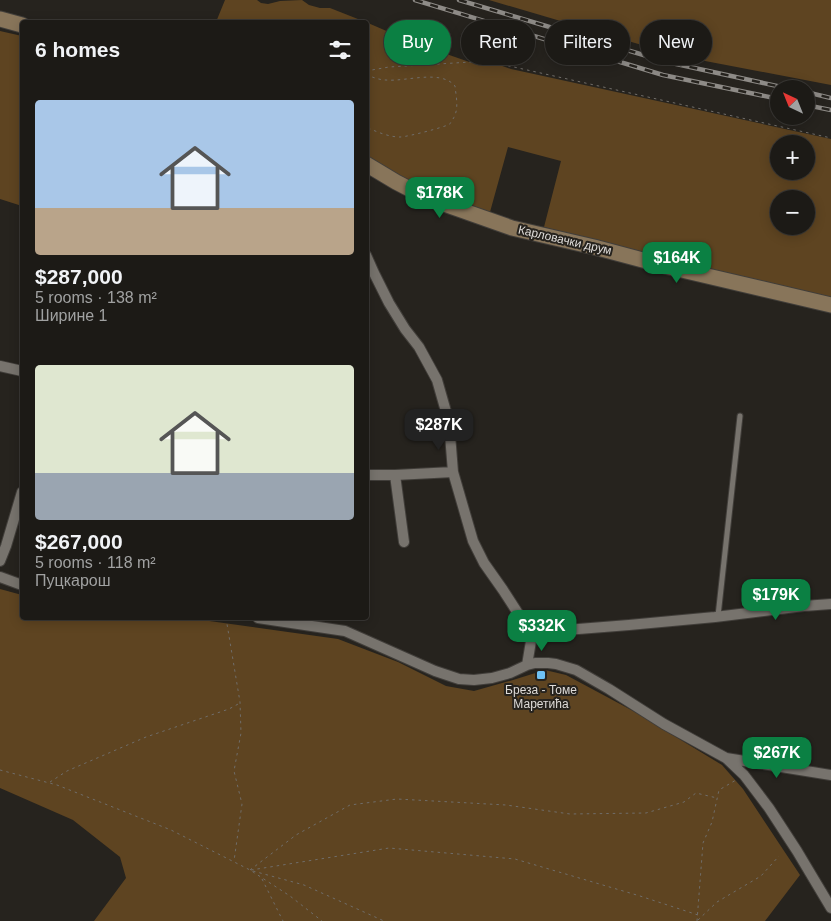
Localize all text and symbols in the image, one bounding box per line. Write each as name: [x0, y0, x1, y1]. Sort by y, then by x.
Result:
chip: Buy: [384, 20, 451, 65]
chip: Rent: [461, 20, 535, 65]
chip: Filters: [545, 20, 630, 65]
chip: New: [640, 20, 712, 65]
icon: filters: [326, 36, 354, 64]
text: 6 homes: [35, 38, 120, 61]
north arrow: [770, 80, 815, 125]
map controls: [770, 80, 815, 235]
icon: home: [150, 133, 240, 223]
button: +: [770, 135, 815, 180]
pin: $178K: [405, 176, 475, 219]
text: $178K: [416, 184, 464, 201]
button: −: [770, 190, 815, 235]
street label: Карловачки друм: [517, 222, 613, 258]
pin: $164K: [642, 242, 712, 284]
text: $164K: [653, 249, 701, 266]
text: $287,000: [35, 265, 123, 288]
text: 5 rooms · 138 m²: [35, 289, 157, 306]
text: Ширине 1: [35, 307, 108, 324]
icon: home: [150, 398, 240, 488]
pin: $287K: [404, 408, 474, 451]
text: $287K: [415, 416, 463, 433]
text: $267,000: [35, 530, 123, 553]
text: 5 rooms · 118 m²: [35, 554, 156, 571]
text: Пуцкарош: [35, 572, 111, 589]
pin: $179K: [741, 578, 811, 621]
text: $179K: [752, 586, 800, 603]
pin: $332K: [507, 610, 577, 652]
text: $332K: [518, 617, 566, 634]
marker: Бреза - Томе Маретића: [535, 669, 547, 681]
place label: Бреза - Томе Маретића: [505, 683, 577, 711]
pin: $267K: [742, 736, 812, 779]
text: $267K: [753, 744, 801, 761]

